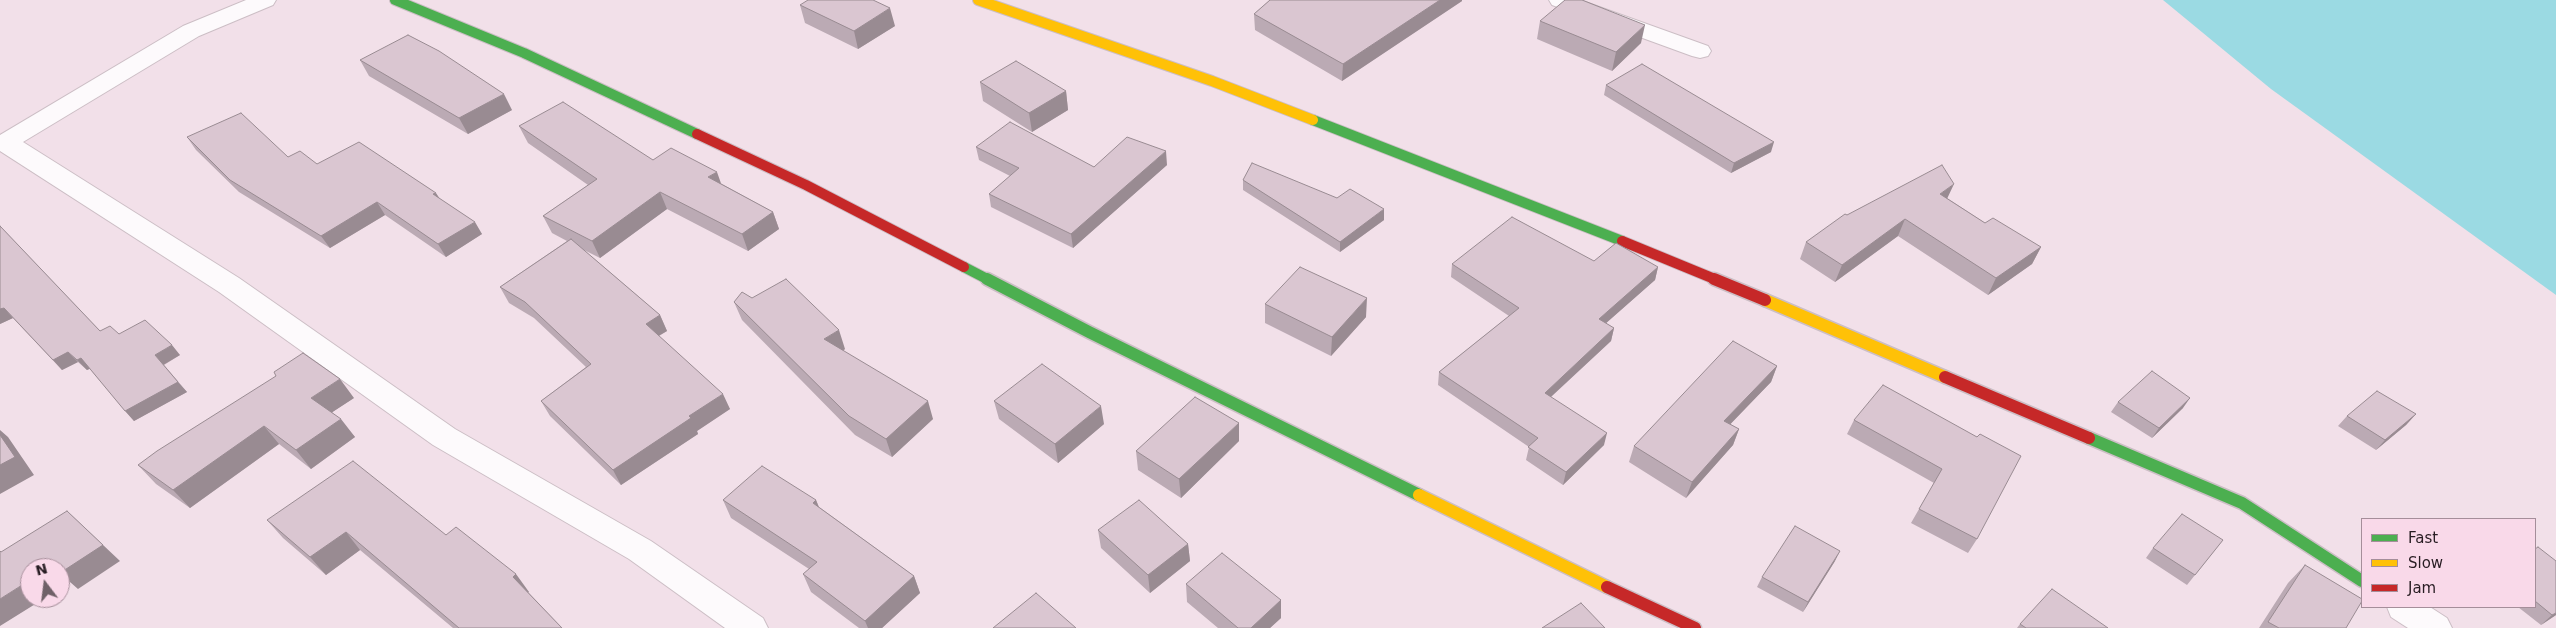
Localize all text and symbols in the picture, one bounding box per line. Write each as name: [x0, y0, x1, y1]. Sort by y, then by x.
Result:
legend: [2361, 518, 2536, 608]
text: Fast: [2408, 529, 2438, 547]
text: Slow: [2408, 554, 2443, 572]
north arrow: [20, 558, 70, 608]
text: N: [34, 560, 49, 579]
text: Jam: [2408, 579, 2436, 597]

